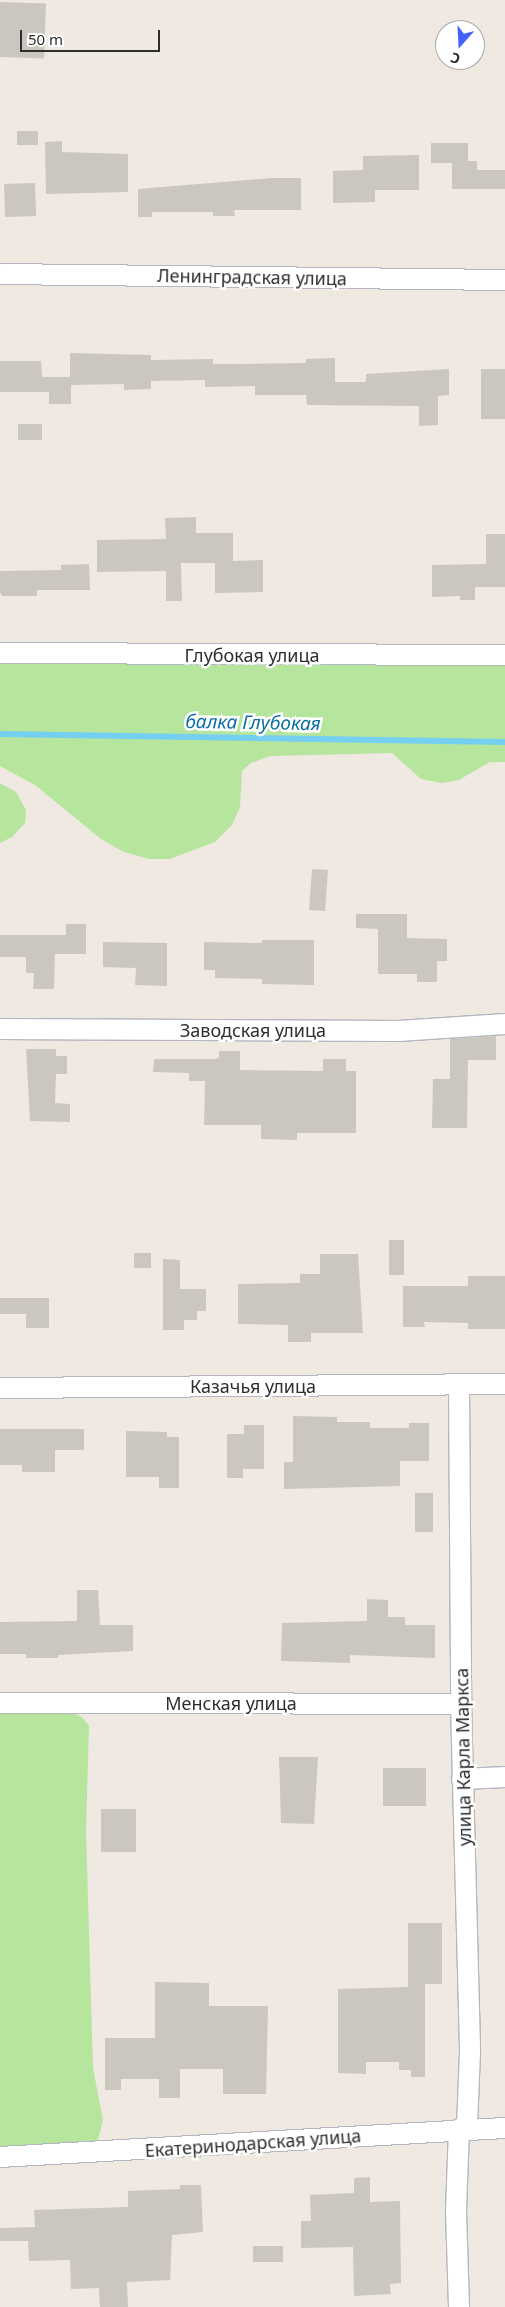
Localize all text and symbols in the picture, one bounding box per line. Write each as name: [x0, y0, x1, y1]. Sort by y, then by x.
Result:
scale bar: [22, 20, 162, 52]
north arrow: [435, 20, 485, 70]
text: 50 m: [28, 29, 63, 49]
text: С: [448, 48, 463, 69]
street label: Ленинградская улица: [157, 265, 347, 289]
street label: Глубокая улица: [184, 644, 320, 666]
water label: балка Глубокая: [185, 710, 321, 736]
street label: Заводская улица: [180, 1019, 326, 1041]
street label: Казачья улица: [190, 1375, 316, 1397]
street label: улица Карла Маркса: [451, 1668, 475, 1846]
street label: Менская улица: [165, 1692, 297, 1714]
street label: Екатеринодарская улица: [144, 2125, 362, 2161]

